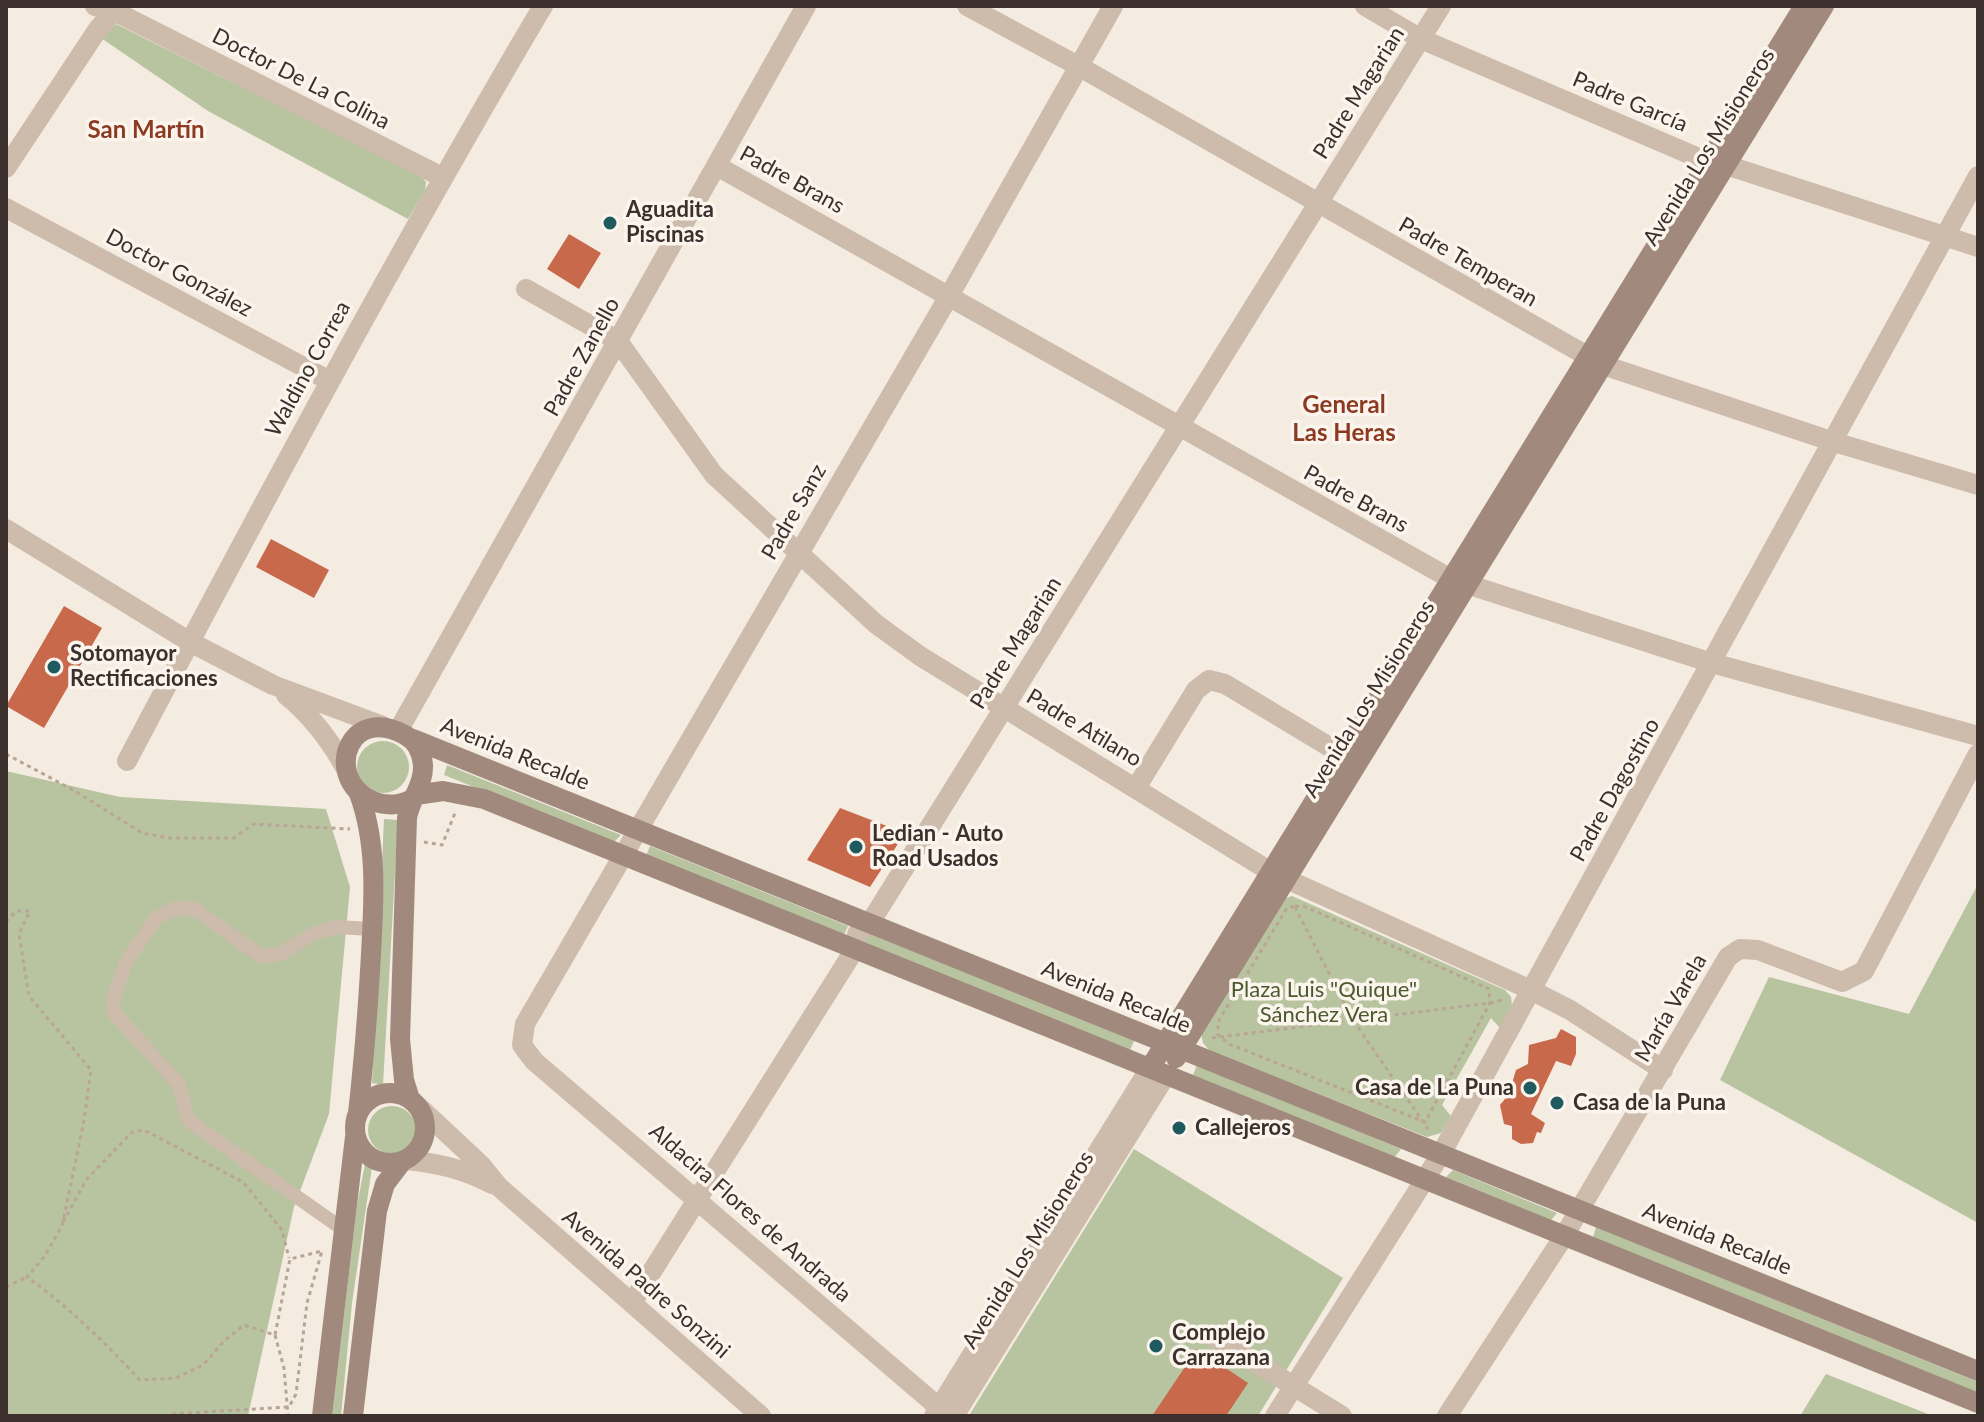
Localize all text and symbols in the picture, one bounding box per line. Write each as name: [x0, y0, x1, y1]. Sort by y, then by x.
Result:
street label: Padre Magarian: [1308, 22, 1410, 164]
street label: Doctor De La Colina: [208, 23, 394, 135]
street label: Avenida Los Misioneros: [1638, 44, 1780, 250]
street label: Padre García: [1569, 66, 1691, 138]
district label: San Martín: [87, 116, 205, 144]
street label: Padre Brans: [735, 140, 849, 220]
place label: Aguadita Piscinas: [626, 197, 714, 248]
street label: Padre Temperan: [1394, 212, 1542, 312]
marker: Aguadita Piscinas: [601, 214, 619, 232]
street label: Doctor González: [101, 223, 257, 323]
street label: Padre Zanello: [539, 293, 625, 421]
street label: Waldino Correa: [260, 297, 356, 441]
district label: General Las Heras: [1292, 391, 1396, 447]
street label: Padre Brans: [1299, 459, 1413, 539]
street label: Padre Sanz: [756, 460, 832, 564]
street label: Padre Magarian: [965, 572, 1067, 714]
street label: Avenida Los Misioneros: [1298, 596, 1440, 802]
place label: Sotomayor Rectificaciones: [70, 641, 218, 692]
marker: Sotomayor Rectificaciones: [45, 658, 63, 676]
street label: Padre Atilano: [1022, 683, 1146, 773]
street label: Avenida Recalde: [437, 712, 593, 796]
street label: Padre Dagostino: [1565, 714, 1665, 866]
place label: Ledian - Auto Road Usados: [872, 821, 1003, 872]
marker: Ledian - Auto Road Usados: [847, 838, 865, 856]
street label: María Varela: [1629, 949, 1713, 1067]
street label: Avenida Recalde: [1038, 955, 1194, 1039]
park label: Plaza Luis "Quique" Sánchez Vera: [1231, 977, 1417, 1028]
place label: Casa de La Puna: [1355, 1075, 1514, 1101]
marker: Casa de La Puna: [1521, 1079, 1539, 1097]
place label: Casa de la Puna: [1573, 1090, 1726, 1116]
marker: Casa de la Puna: [1548, 1094, 1566, 1112]
place label: Callejeros: [1195, 1115, 1291, 1141]
street label: Aldacira Flores de Andrada: [644, 1118, 856, 1308]
marker: Callejeros: [1170, 1119, 1188, 1137]
street label: Avenida Los Misioneros: [957, 1147, 1099, 1353]
street label: Avenida Recalde: [1639, 1197, 1795, 1281]
street label: Avenida Padre Sonzini: [557, 1204, 735, 1364]
place label: Complejo Carrazana: [1172, 1320, 1270, 1372]
marker: Complejo Carrazana: [1147, 1337, 1165, 1355]

